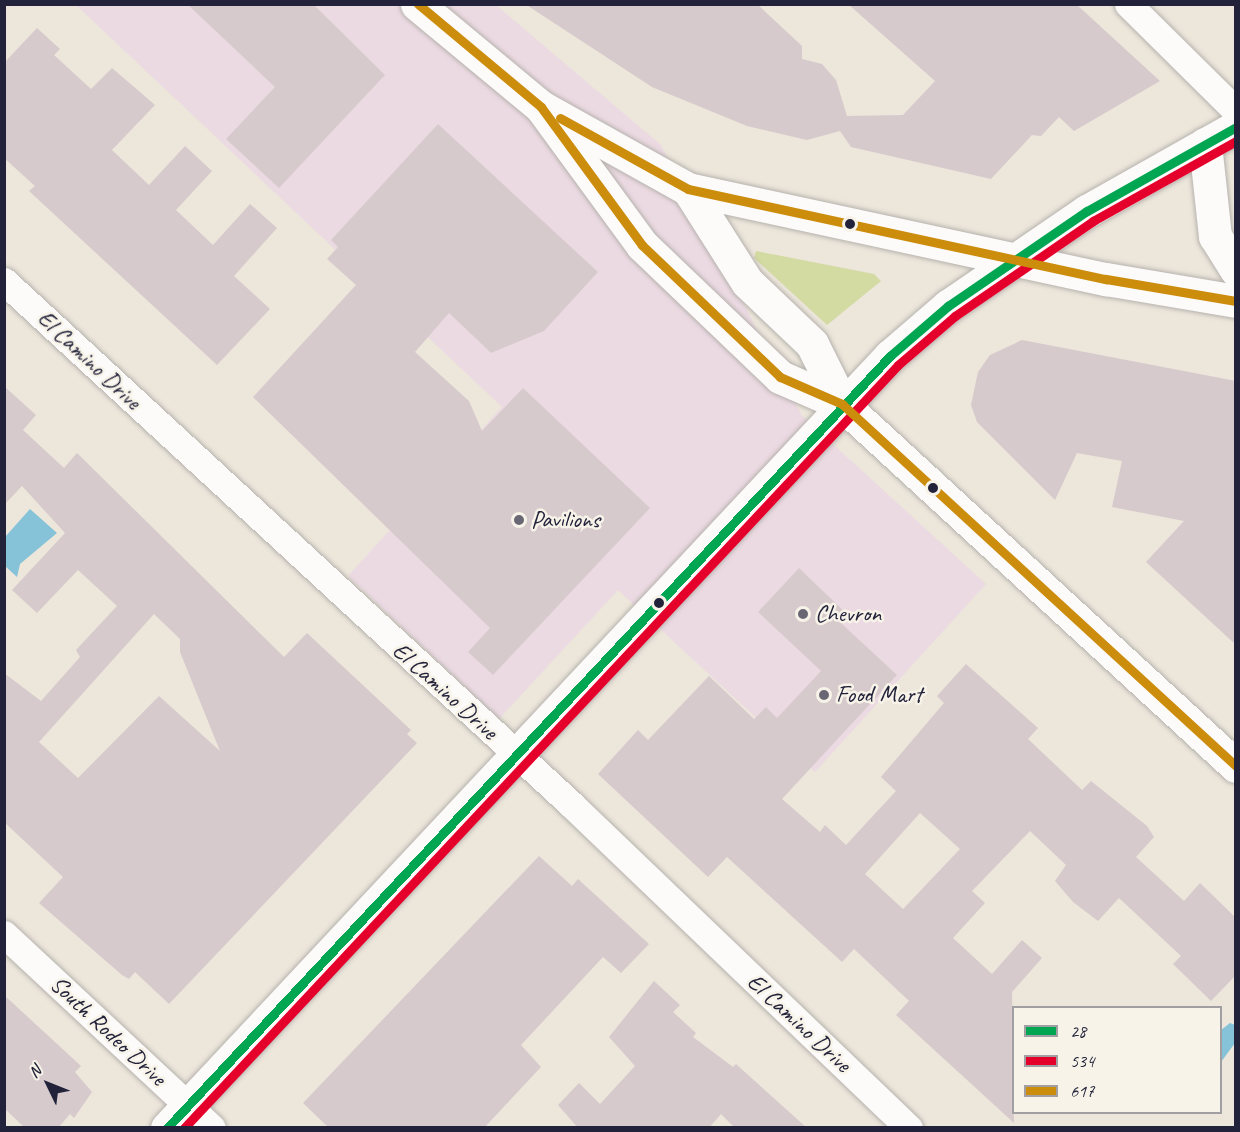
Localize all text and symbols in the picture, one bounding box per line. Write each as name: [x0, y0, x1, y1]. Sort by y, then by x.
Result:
unlabelled marker: [844, 218, 856, 230]
street label: El Camino Drive: [31, 305, 147, 415]
unlabelled marker: [927, 482, 939, 494]
place label: Pavilions: [531, 506, 600, 534]
marker: Pavilions: [512, 513, 526, 527]
unlabelled marker: [653, 597, 665, 609]
place label: Chevron: [815, 600, 881, 628]
marker: Chevron: [796, 607, 810, 621]
street label: El Camino Drive: [387, 637, 503, 745]
place label: Food Mart: [836, 681, 923, 709]
marker: Food Mart: [817, 688, 831, 702]
street label: El Camino Drive: [741, 968, 857, 1078]
street label: South Rodeo Drive: [44, 970, 172, 1092]
legend: [1012, 1006, 1222, 1114]
text: 28: [1070, 1020, 1086, 1042]
text: 534: [1070, 1050, 1094, 1072]
north arrow: [18, 1054, 78, 1114]
text: N: [24, 1061, 46, 1082]
text: 617: [1070, 1080, 1094, 1102]

